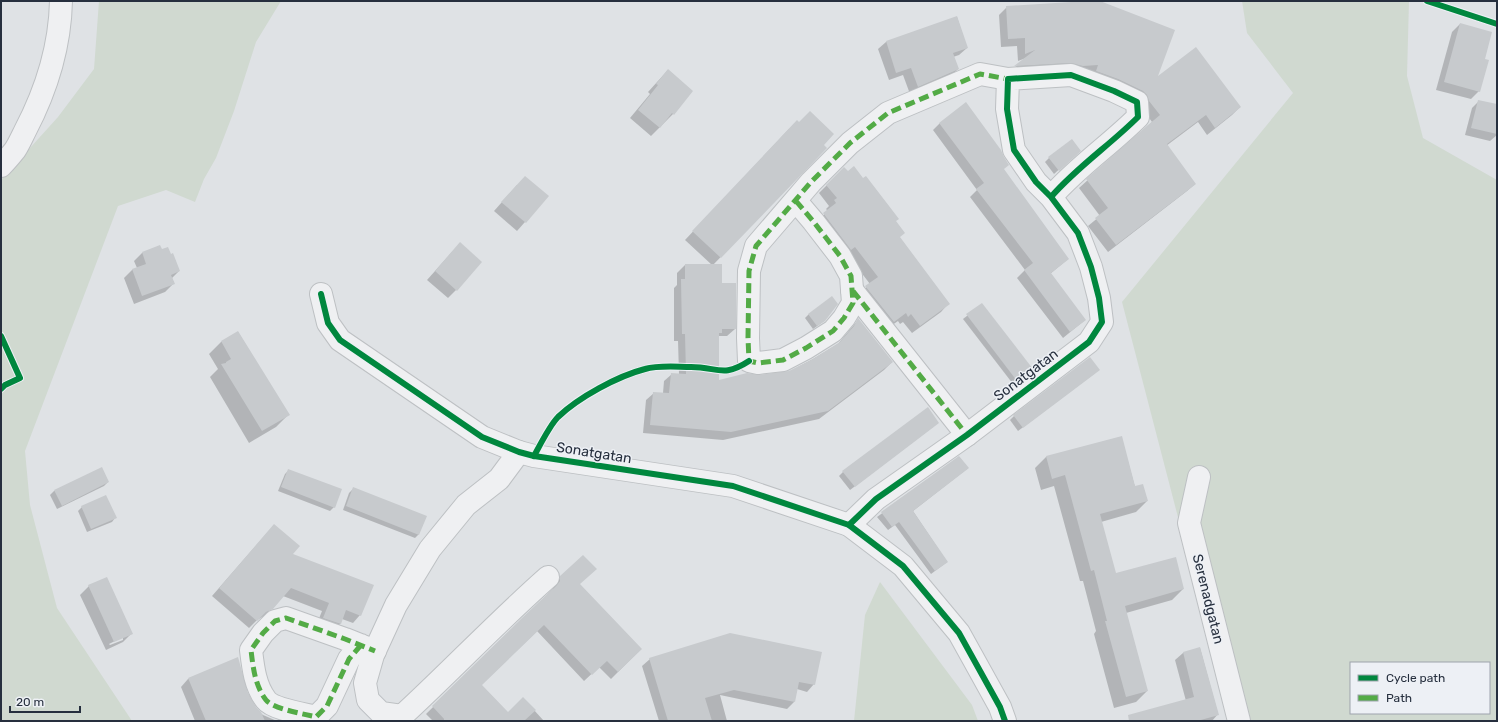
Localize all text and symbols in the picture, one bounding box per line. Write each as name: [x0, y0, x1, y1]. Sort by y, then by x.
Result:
street label: Sonatgatan: [991, 345, 1061, 405]
street label: Sonatgatan: [555, 439, 633, 467]
street label: Serenadgatan: [1189, 552, 1227, 646]
legend: [1350, 662, 1490, 714]
text: Cycle path: [1386, 671, 1445, 685]
scale bar: [10, 688, 80, 714]
text: Path: [1386, 691, 1412, 705]
text: 20 m: [16, 695, 44, 709]

